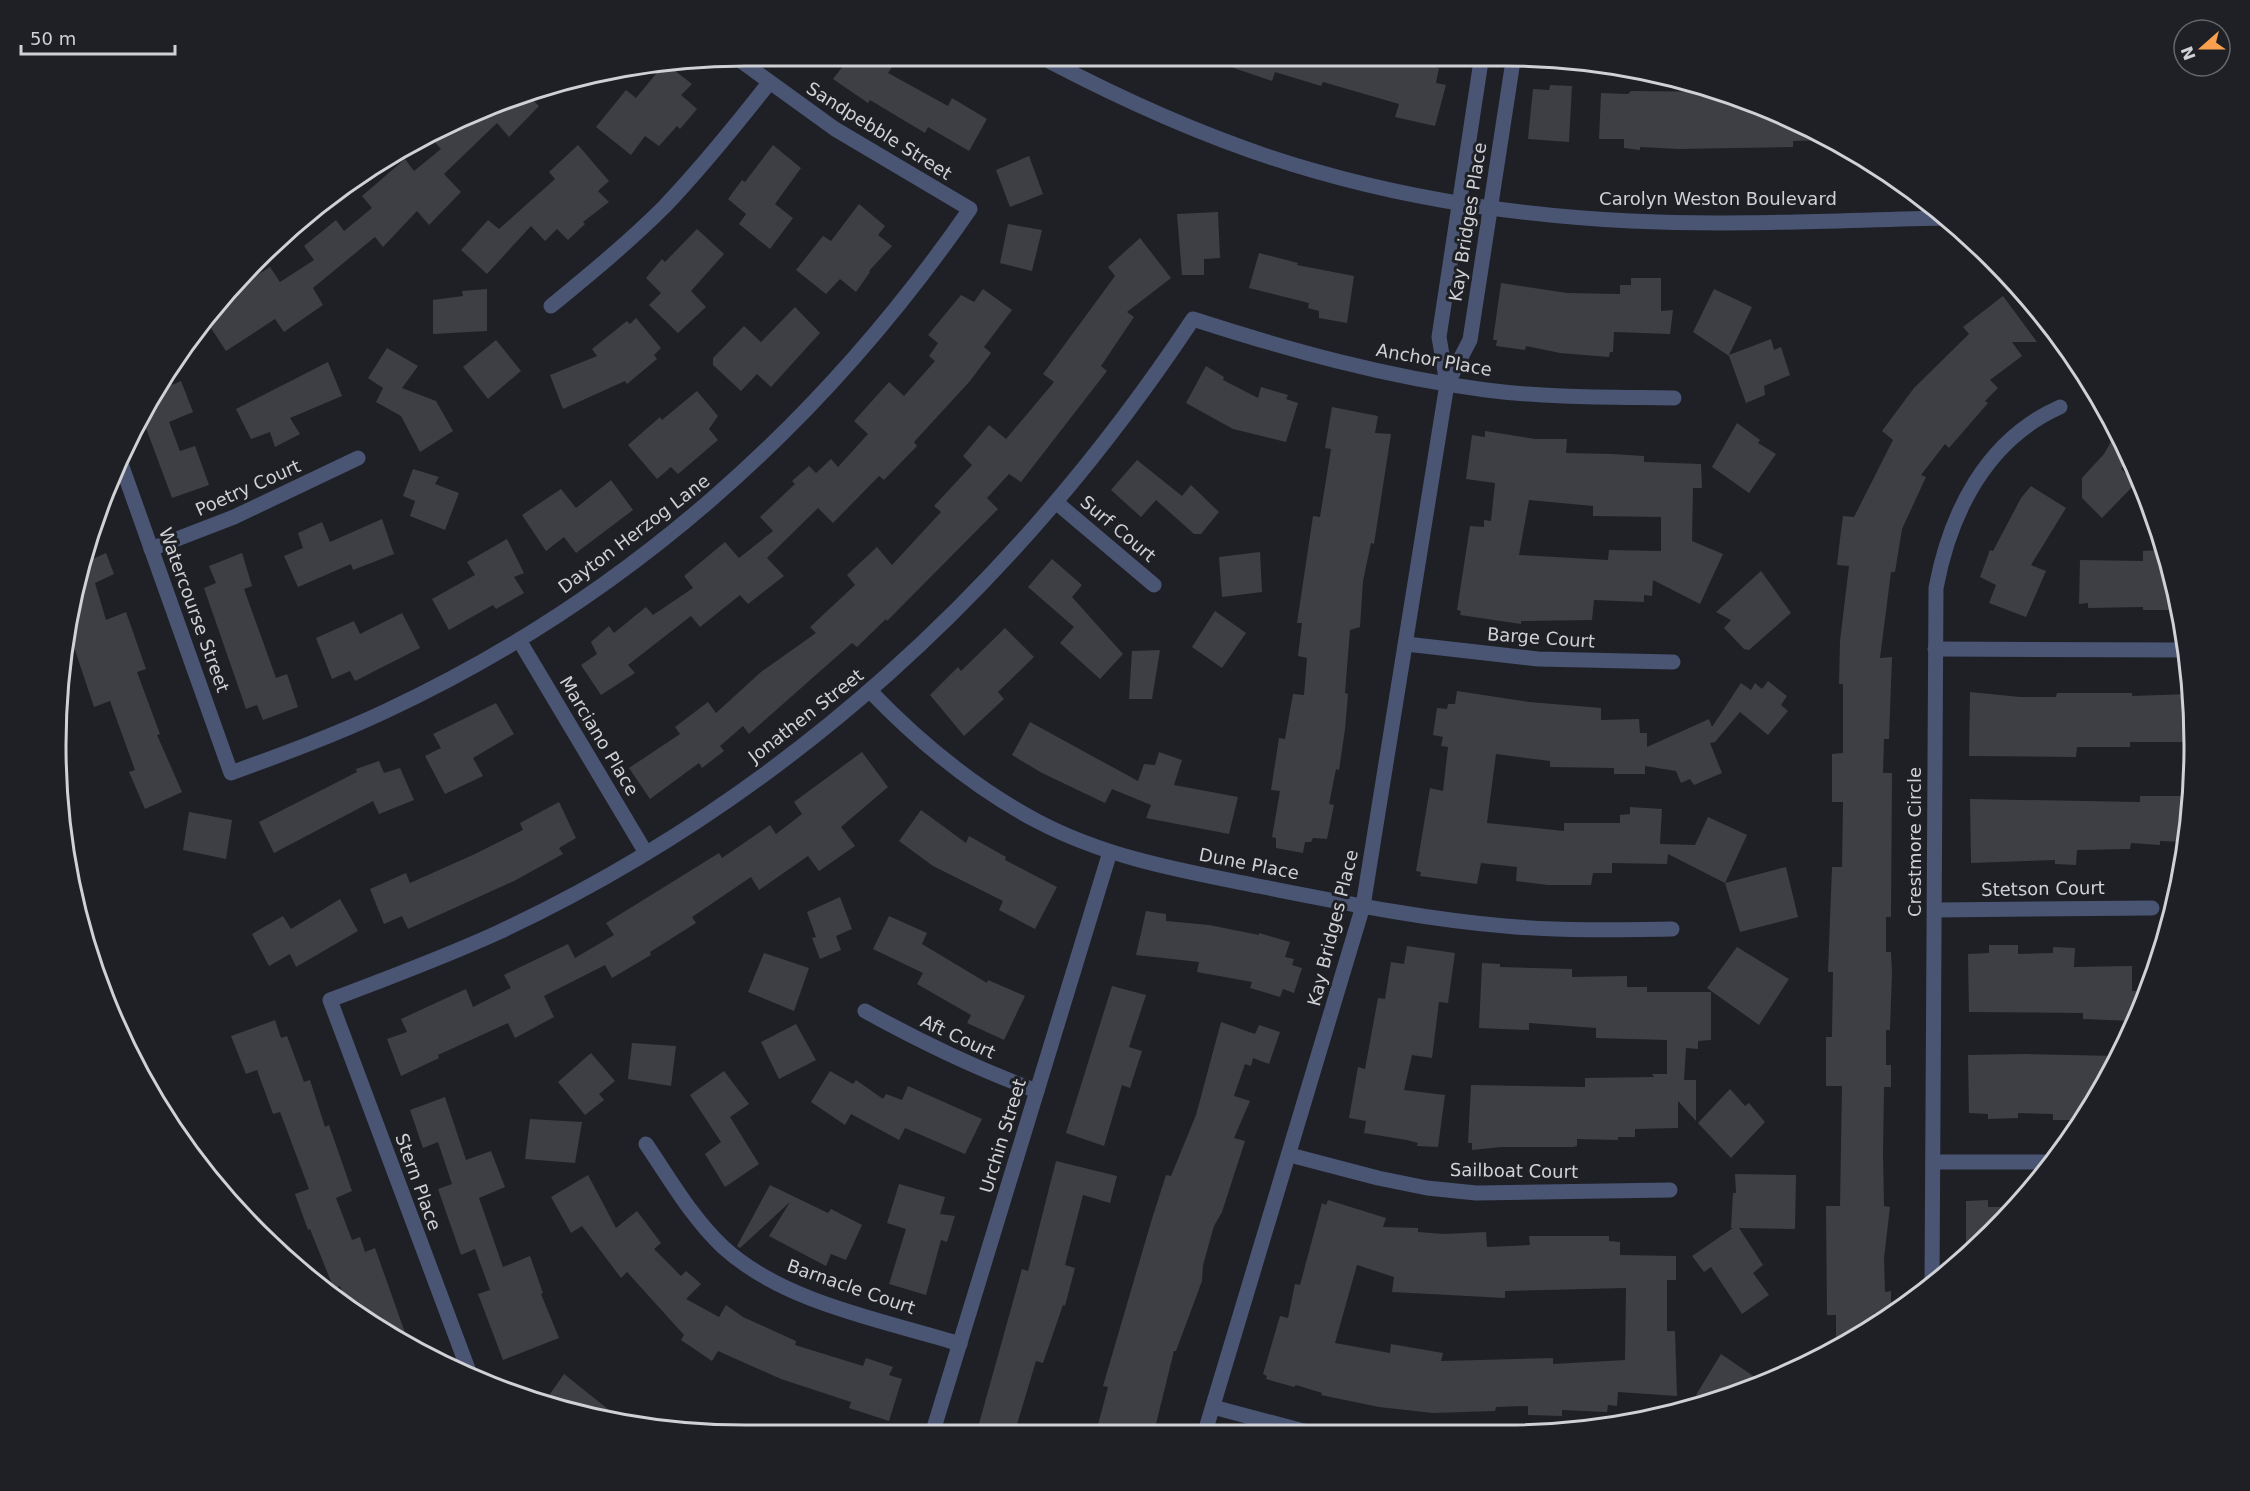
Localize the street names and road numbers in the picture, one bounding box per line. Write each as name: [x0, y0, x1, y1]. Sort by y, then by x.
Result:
street label: Sandpebble Street: [803, 77, 956, 184]
street label: Kay Bridges Place: [1445, 141, 1490, 303]
street label: Carolyn Weston Boulevard: [1599, 188, 1837, 209]
street label: Anchor Place: [1375, 339, 1494, 380]
street label: Poetry Court: [192, 455, 303, 520]
street label: Dayton Herzog Lane: [554, 470, 713, 597]
street label: Surf Court: [1076, 491, 1160, 566]
street label: Watercourse Street: [155, 525, 234, 695]
street label: Barge Court: [1486, 623, 1596, 652]
street label: Jonathen Street: [743, 664, 867, 768]
street label: Marciano Place: [556, 672, 643, 799]
street label: Crestmore Circle: [1904, 767, 1925, 917]
street label: Dune Place: [1197, 844, 1301, 883]
street label: Kay Bridges Place: [1303, 847, 1362, 1008]
street label: Stetson Court: [1981, 877, 2105, 900]
street label: Aft Court: [918, 1010, 999, 1063]
street label: Urchin Street: [975, 1076, 1030, 1195]
street label: Stern Place: [391, 1130, 446, 1233]
street label: Sailboat Court: [1450, 1159, 1578, 1182]
street label: Barnacle Court: [784, 1255, 918, 1318]

